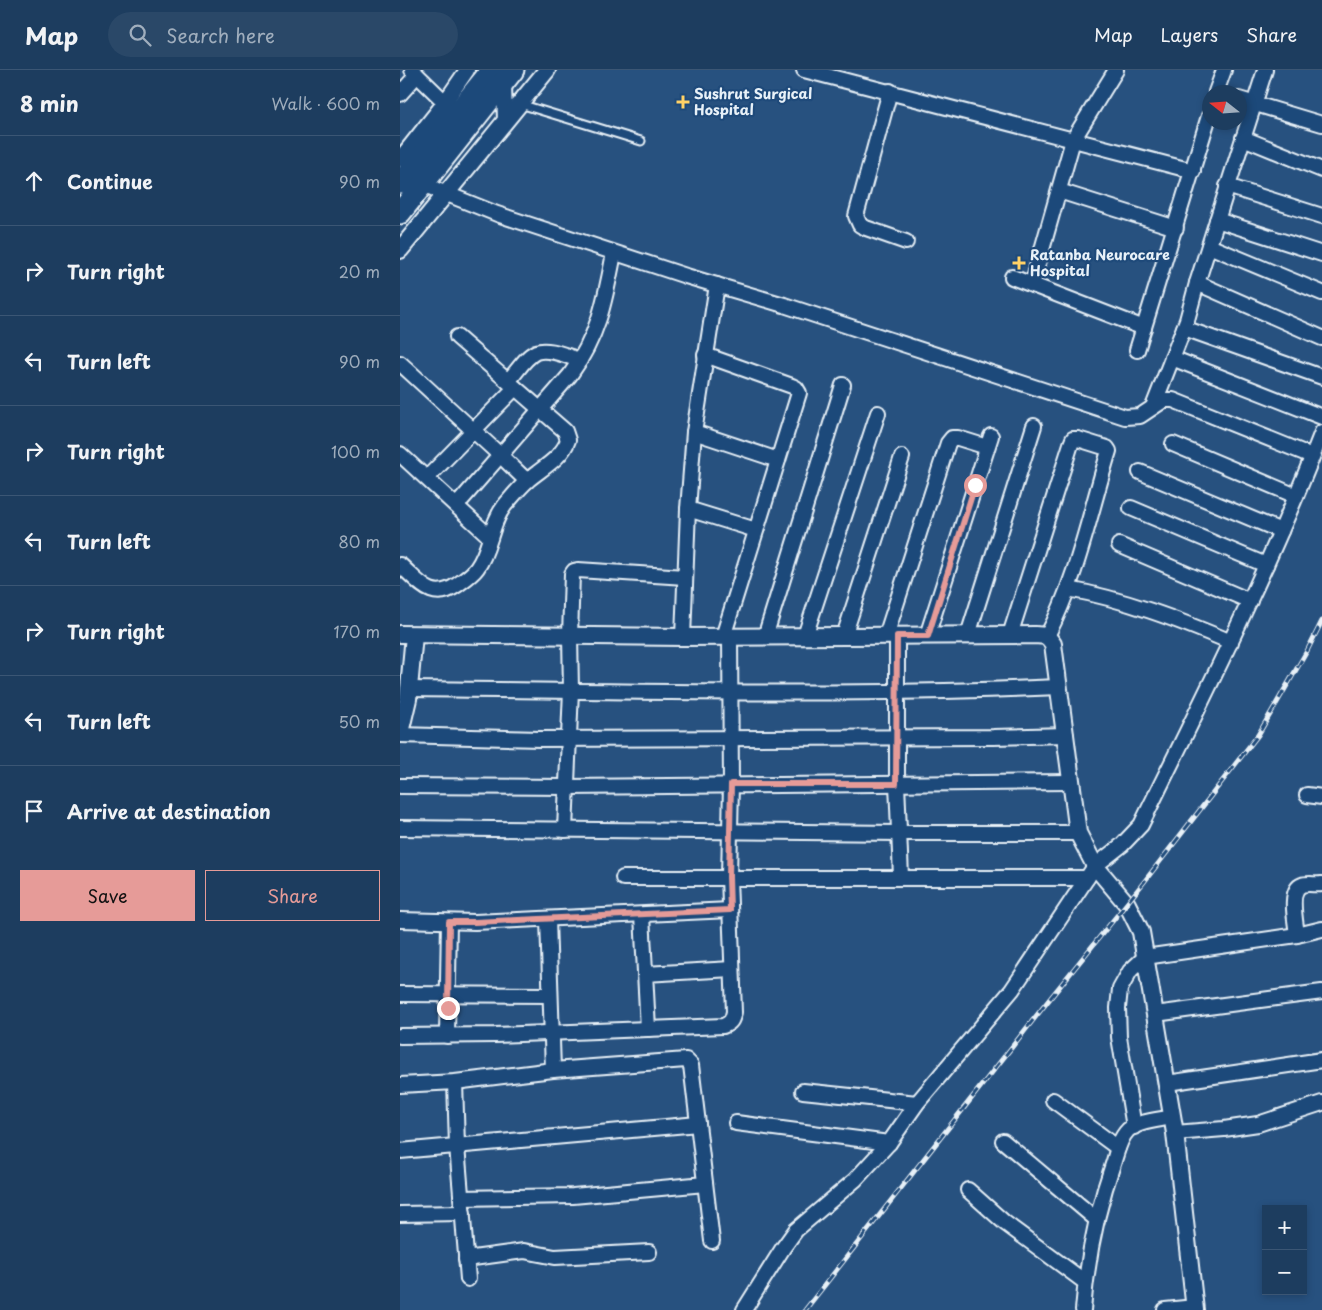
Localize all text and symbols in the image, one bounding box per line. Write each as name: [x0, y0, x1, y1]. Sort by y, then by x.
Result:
search box: [108, 12, 458, 57]
text: Map: [25, 17, 78, 53]
icon: search: [126, 21, 154, 49]
text: Search here: [166, 21, 275, 49]
text: Map: [1094, 21, 1133, 48]
text: Layers: [1161, 21, 1218, 48]
text: Share: [1246, 21, 1297, 48]
place label: Sushrut Surgical Hospital: [694, 83, 812, 120]
north arrow: [1202, 85, 1247, 130]
text: 8 min: [20, 87, 79, 119]
text: Walk · 600 m: [272, 91, 380, 115]
marker: Sushrut Surgical Hospital: [676, 95, 690, 109]
icon: ahead: [20, 167, 48, 195]
text: Continue: [67, 167, 153, 195]
text: 90 m: [339, 169, 380, 193]
place label: Ratanba Neurocare Hospital: [1030, 244, 1170, 281]
marker: Ratanba Neurocare Hospital: [1012, 256, 1026, 270]
icon: right: [20, 257, 48, 285]
text: Turn right: [67, 257, 165, 285]
text: 20 m: [339, 259, 380, 283]
icon: left: [20, 347, 48, 375]
text: Turn left: [67, 347, 151, 375]
text: 90 m: [339, 349, 380, 373]
icon: right: [20, 437, 48, 465]
text: Turn right: [67, 437, 165, 465]
text: 100 m: [331, 439, 380, 463]
route start: [964, 474, 987, 497]
icon: left: [20, 527, 48, 555]
text: Turn left: [67, 527, 151, 555]
text: 80 m: [338, 529, 380, 553]
icon: right: [20, 617, 48, 645]
text: Turn right: [67, 617, 165, 645]
text: 170 m: [334, 619, 380, 643]
icon: left: [20, 707, 48, 735]
text: Turn left: [67, 707, 151, 735]
text: 50 m: [339, 709, 380, 733]
icon: arrive: [20, 797, 48, 825]
text: Arrive at destination: [67, 797, 271, 825]
button: Save: [20, 870, 195, 921]
button: Share: [205, 870, 380, 921]
route end: [437, 997, 460, 1020]
map controls: [1262, 1205, 1307, 1295]
button: +: [1262, 1205, 1307, 1250]
button: −: [1262, 1250, 1307, 1295]

